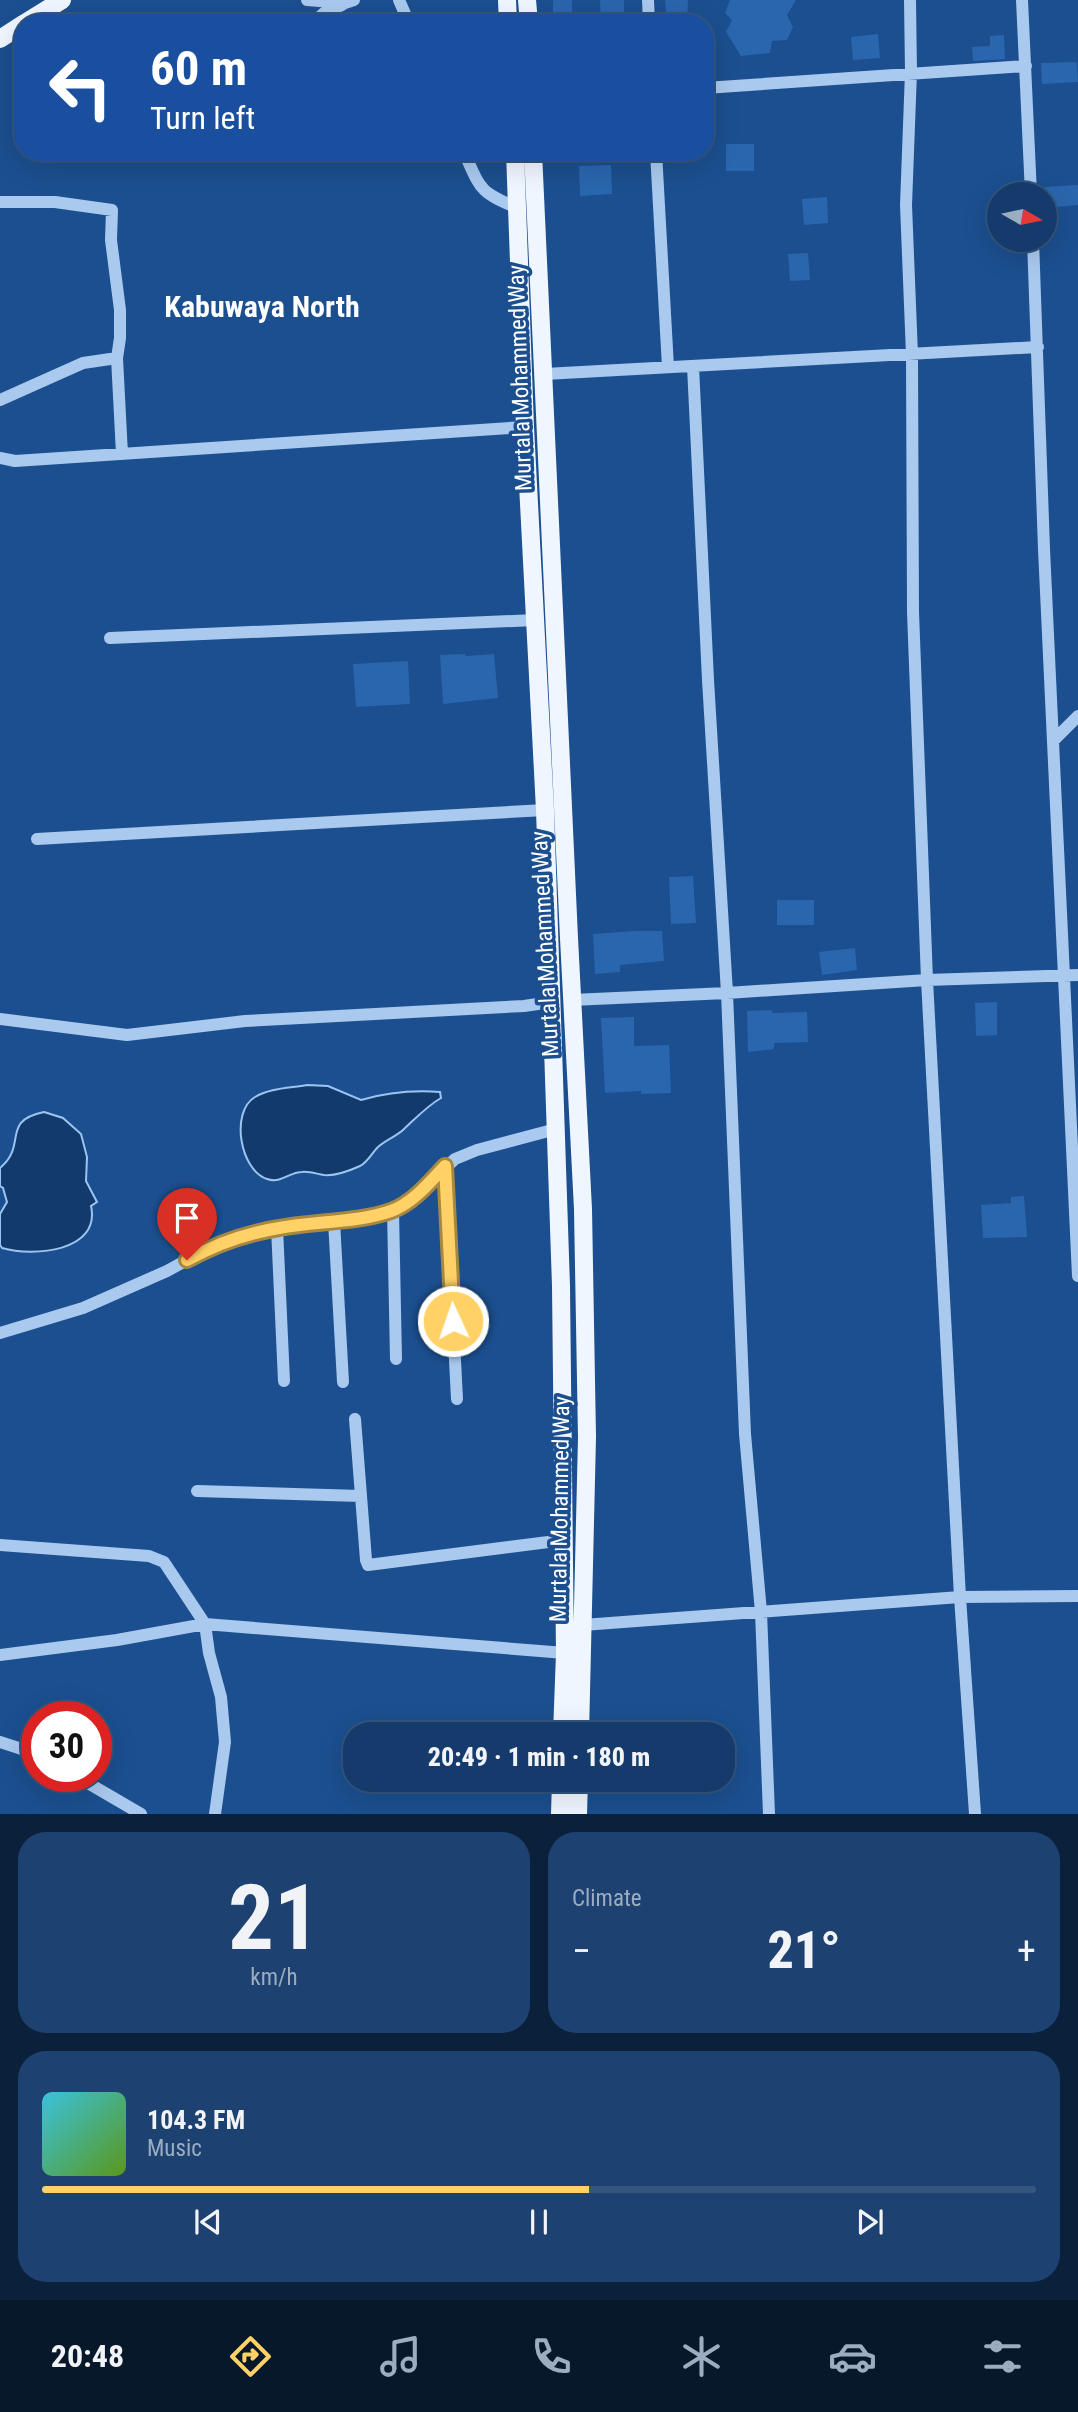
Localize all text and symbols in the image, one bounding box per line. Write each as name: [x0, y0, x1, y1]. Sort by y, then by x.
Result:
text: 60 m: [150, 40, 247, 97]
icon: left: [35, 42, 126, 133]
text: Turn left: [150, 99, 255, 137]
north arrow: [987, 182, 1057, 252]
map controls: [987, 182, 1057, 252]
street label: Murtala Mohammed Way: [503, 264, 537, 491]
district label: Kabuwaya North: [164, 289, 360, 324]
street label: Murtala Mohammed Way: [526, 830, 564, 1058]
pin: [157, 1188, 217, 1260]
icon: arrive: [168, 1199, 206, 1237]
position arrow: [416, 1284, 490, 1358]
street label: Murtala Mohammed Way: [545, 1395, 575, 1622]
speed limit sign: 30: [21, 1701, 112, 1792]
text: 20:49 · 1 min · 180 m: [428, 1742, 650, 1772]
text: 21: [228, 1865, 320, 1971]
text: Climate: [572, 1885, 642, 1912]
text: 21°: [767, 1920, 841, 1981]
text: −: [572, 1929, 591, 1973]
text: +: [1017, 1929, 1036, 1973]
text: km/h: [250, 1964, 298, 1991]
text: 104.3 FM: [147, 2105, 245, 2135]
text: Music: [147, 2135, 202, 2162]
icon: previous: [189, 2203, 227, 2241]
icon: pause: [520, 2203, 558, 2241]
icon: next: [851, 2203, 889, 2241]
icon: directions: [226, 2332, 275, 2381]
icon: music: [376, 2332, 425, 2381]
icon: phone: [527, 2332, 576, 2381]
icon: climate: [677, 2332, 726, 2381]
icon: car: [828, 2332, 877, 2381]
icon: filters: [978, 2332, 1027, 2381]
text: 20:48: [51, 2337, 124, 2375]

